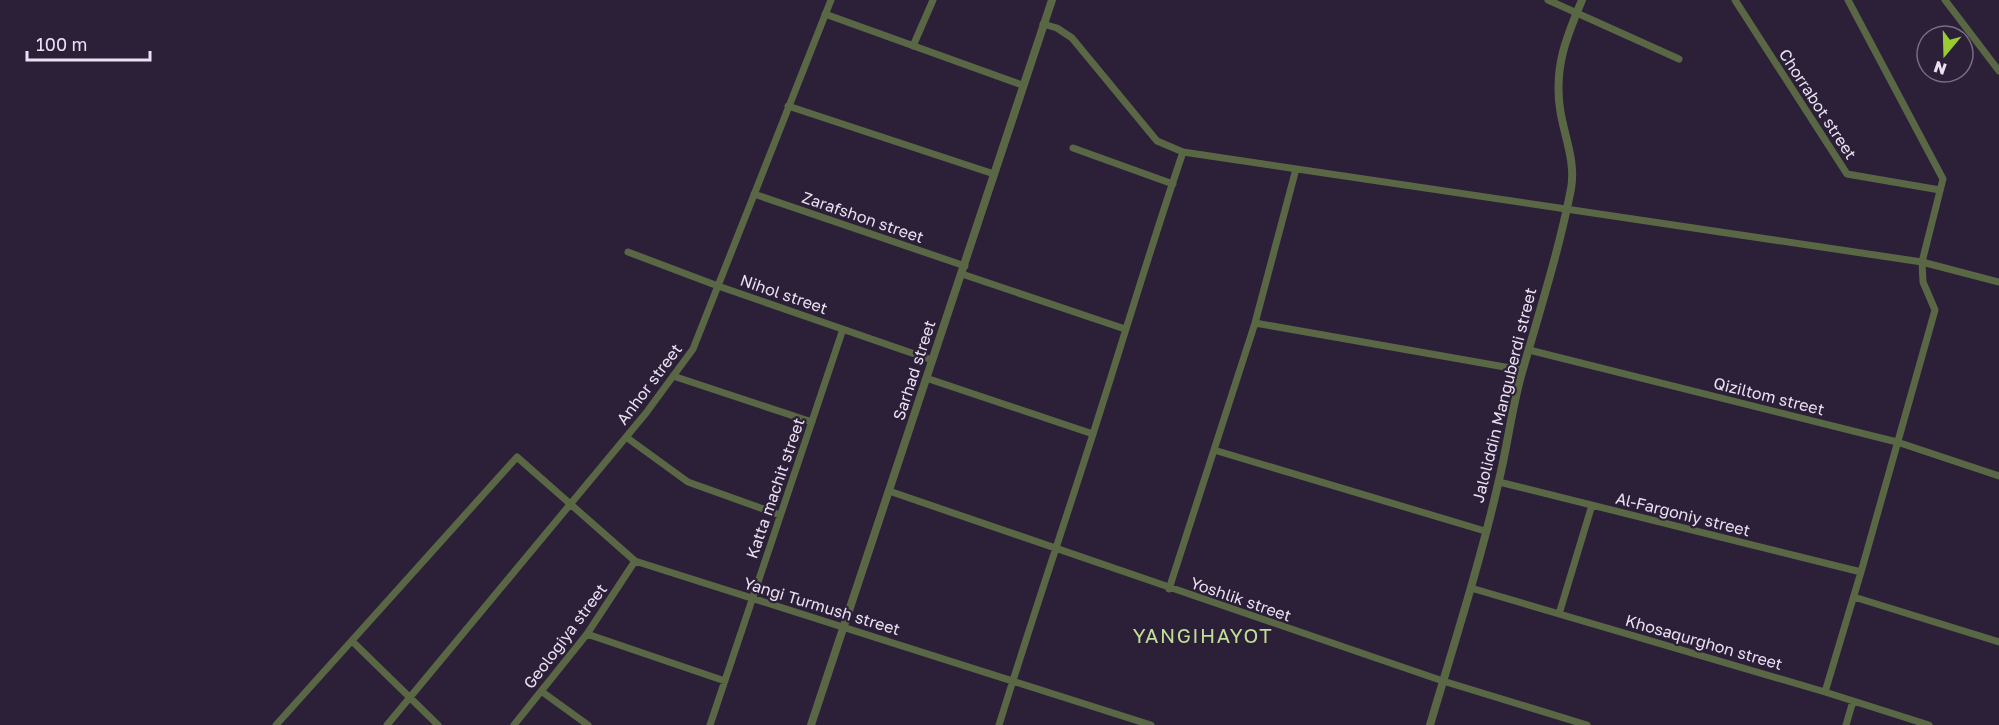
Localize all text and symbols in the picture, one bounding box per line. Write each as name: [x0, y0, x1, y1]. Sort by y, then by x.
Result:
scale bar: [27, 24, 150, 62]
north arrow: [1915, 24, 1975, 84]
text: 100 m: [36, 33, 87, 55]
street label: Chorrabot street: [1775, 45, 1861, 163]
text: N: [1931, 57, 1949, 80]
street label: Zarafshon street: [800, 187, 926, 247]
street label: Nihol street: [738, 270, 830, 318]
street label: Jaloliddin Manguberdi street: [1468, 285, 1540, 505]
street label: Sarhad street: [888, 317, 940, 423]
street label: Anhor street: [612, 340, 686, 428]
street label: Qiziltom street: [1712, 373, 1826, 419]
street label: Katta machit street: [741, 415, 809, 561]
street label: Al-Fargoniy street: [1614, 488, 1752, 540]
street label: Yoshlik street: [1188, 572, 1294, 626]
street label: Yangi Turmush street: [741, 573, 903, 639]
street label: Geologiya street: [519, 580, 611, 692]
street label: Khosaqurghon street: [1623, 610, 1785, 674]
district label: YANGIHAYOT: [1133, 623, 1273, 647]

